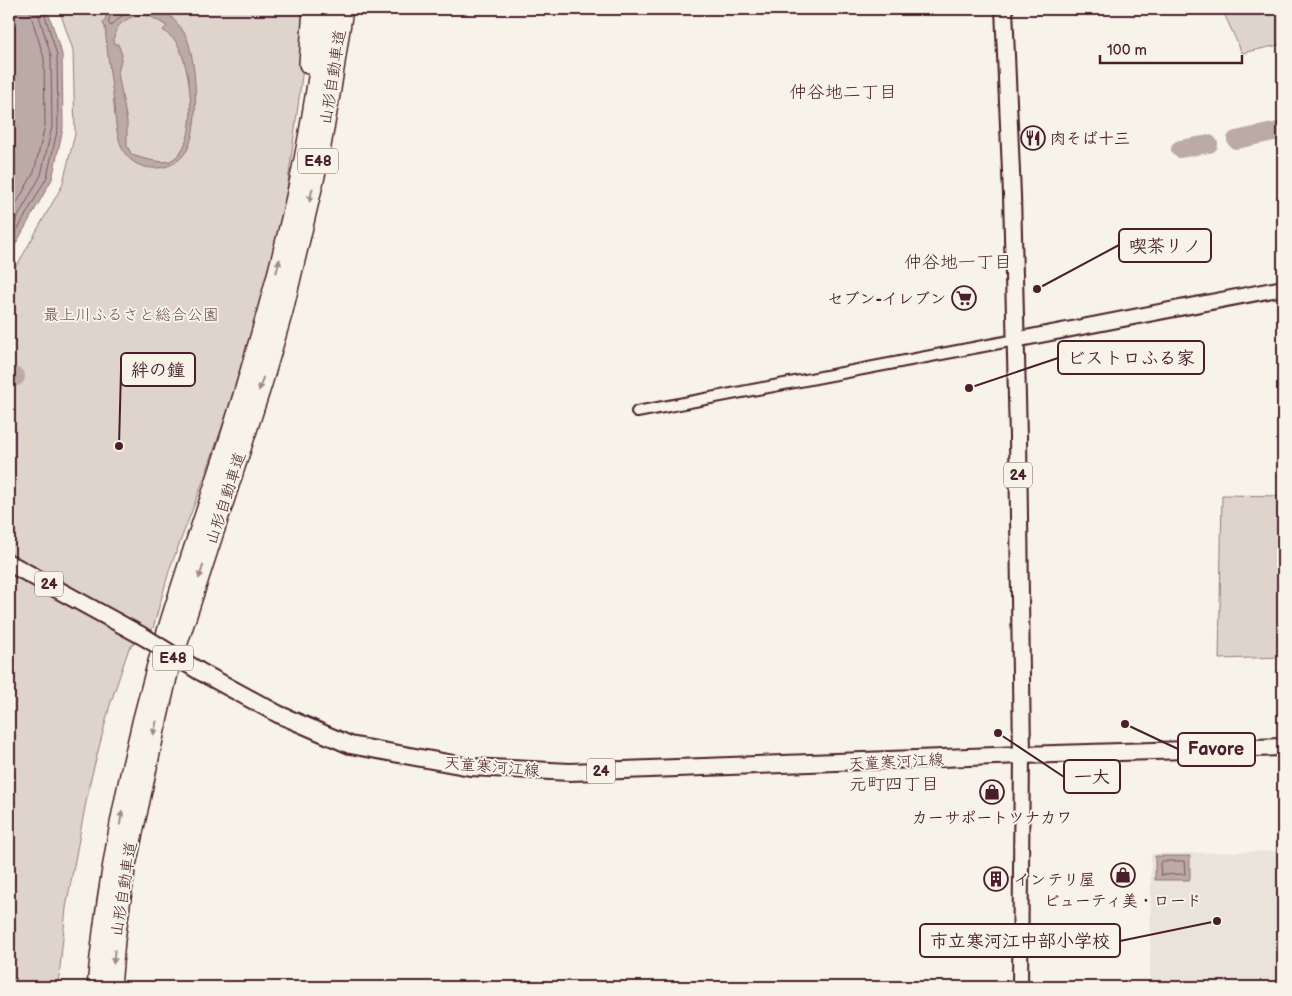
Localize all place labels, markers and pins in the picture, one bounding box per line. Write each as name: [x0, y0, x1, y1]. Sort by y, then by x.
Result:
restaurant icon: 肉そば十三: [1020, 125, 1046, 151]
place label: 肉そば十三: [1050, 130, 1130, 149]
callout: 喫茶リノ: [1119, 229, 1211, 262]
supermarket icon: セブン-イレブン: [951, 285, 977, 311]
place label: セブン-イレブン: [827, 290, 946, 309]
callout: ビストロふる家: [1058, 341, 1204, 374]
callout: 絆の鐘: [121, 353, 195, 386]
callout: Favore: [1178, 733, 1255, 766]
callout: 一大: [1064, 760, 1120, 793]
shop icon: カーサポートツナカワ: [979, 779, 1005, 805]
place label: カーサポートツナカワ: [912, 809, 1072, 828]
shop icon: ビューティ美・ロード: [1110, 862, 1136, 888]
building icon: インテリ屋: [983, 866, 1009, 892]
place label: インテリ屋: [1014, 871, 1095, 890]
place label: ビューティ美・ロード: [1044, 892, 1202, 911]
callout: 市立寒河江中部小学校: [920, 924, 1120, 957]

